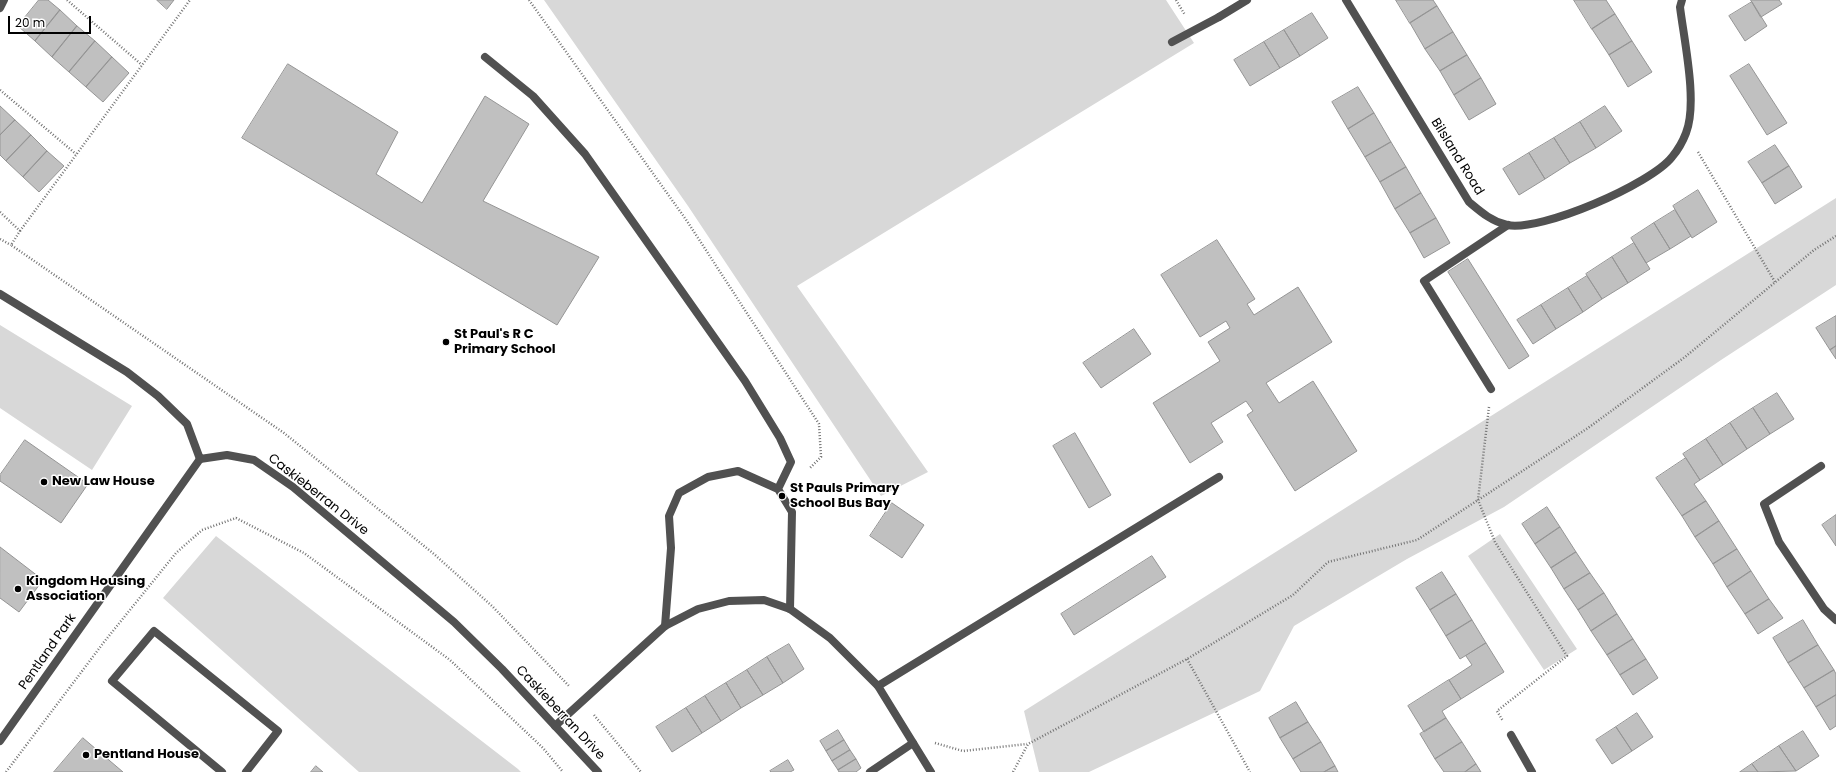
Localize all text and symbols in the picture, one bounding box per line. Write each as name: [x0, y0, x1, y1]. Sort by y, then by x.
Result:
scale bar: [10, 8, 93, 34]
text: 20 m: [15, 14, 45, 31]
street label: Bilsland Road: [1427, 116, 1487, 198]
place label: St Paul's R C Primary School: [454, 327, 556, 358]
marker: St Paul's R C Primary School: [441, 337, 451, 347]
street label: Caskieberran Drive: [265, 451, 371, 539]
place label: New Law House: [52, 474, 155, 490]
marker: New Law House: [39, 477, 49, 487]
place label: St Pauls Primary School Bus Bay: [790, 481, 899, 512]
marker: St Pauls Primary School Bus Bay: [777, 491, 787, 501]
place label: Kingdom Housing Association: [26, 574, 145, 605]
marker: Kingdom Housing Association: [13, 584, 23, 594]
street label: Pentland Park: [16, 611, 80, 693]
street label: Caskieberran Drive: [512, 663, 608, 763]
place label: Pentland House: [94, 747, 199, 763]
marker: Pentland House: [81, 750, 91, 760]

